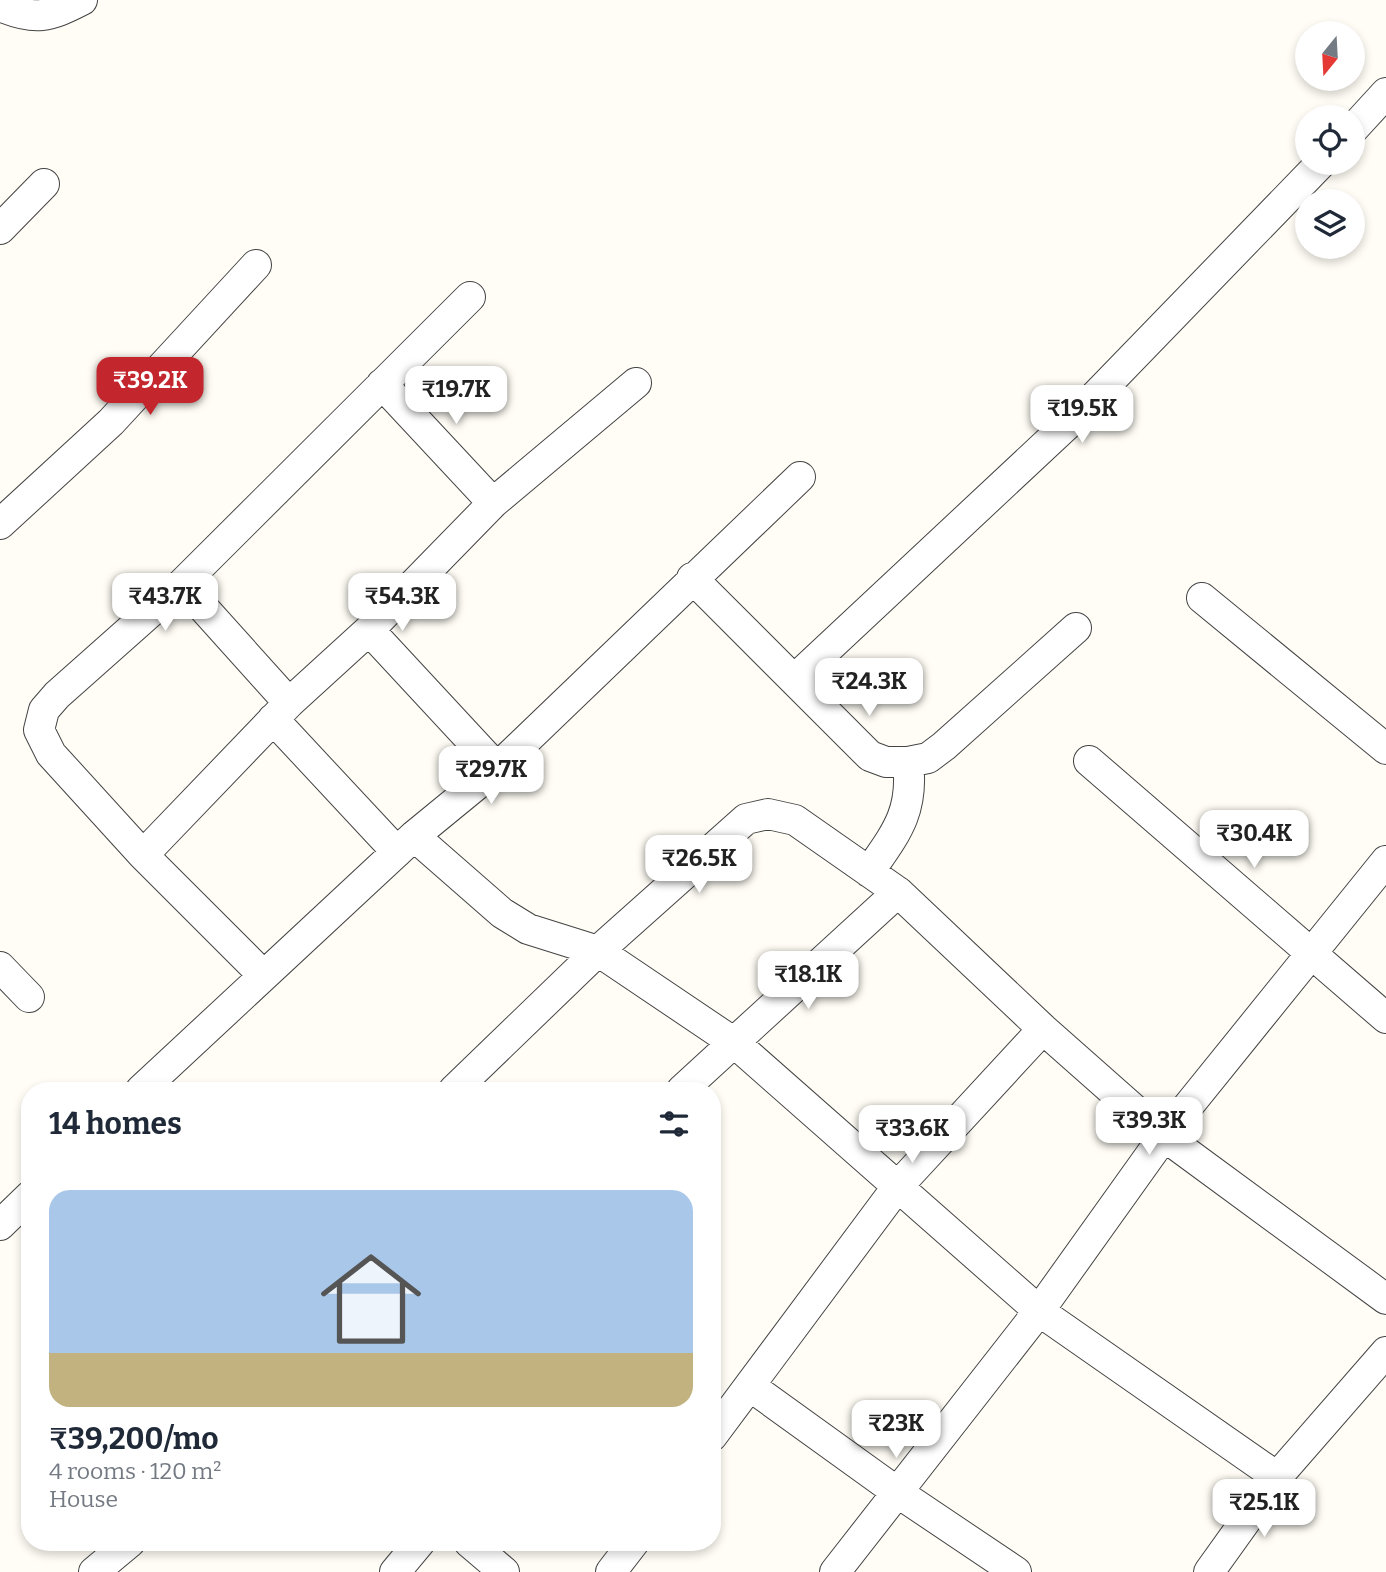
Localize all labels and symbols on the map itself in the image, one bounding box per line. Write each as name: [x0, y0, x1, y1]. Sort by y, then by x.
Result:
north arrow: [1295, 21, 1365, 91]
pin: ₹39.2K: [93, 358, 207, 417]
pin: ₹19.7K: [399, 366, 513, 426]
pin: ₹19.5K: [1025, 386, 1139, 445]
pin: ₹43.7K: [108, 574, 222, 633]
pin: ₹54.3K: [345, 574, 459, 633]
pin: ₹24.3K: [812, 658, 926, 718]
pin: ₹29.7K: [434, 746, 548, 806]
pin: ₹30.4K: [1197, 810, 1311, 870]
pin: ₹26.5K: [642, 836, 756, 895]
pin: ₹18.1K: [751, 951, 865, 1011]
pin: ₹39.3K: [1092, 1098, 1206, 1157]
pin: ₹33.6K: [855, 1106, 969, 1165]
pin: ₹23K: [855, 1400, 937, 1460]
pin: ₹25.1K: [1207, 1480, 1321, 1539]

